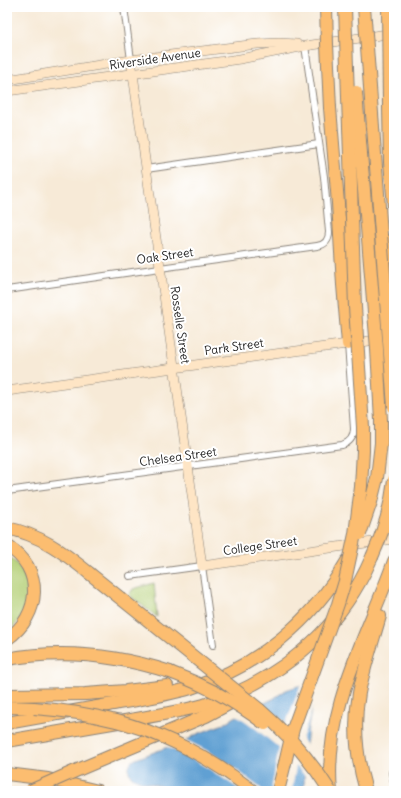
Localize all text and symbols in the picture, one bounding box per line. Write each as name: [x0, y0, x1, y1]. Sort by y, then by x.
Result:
street label: Riverside Avenue: [108, 45, 202, 72]
street label: Oak Street: [136, 244, 194, 267]
street label: Rosselle Street: [168, 285, 193, 365]
street label: Park Street: [203, 335, 265, 358]
street label: Chelsea Street: [138, 444, 217, 469]
street label: College Street: [222, 533, 298, 558]

